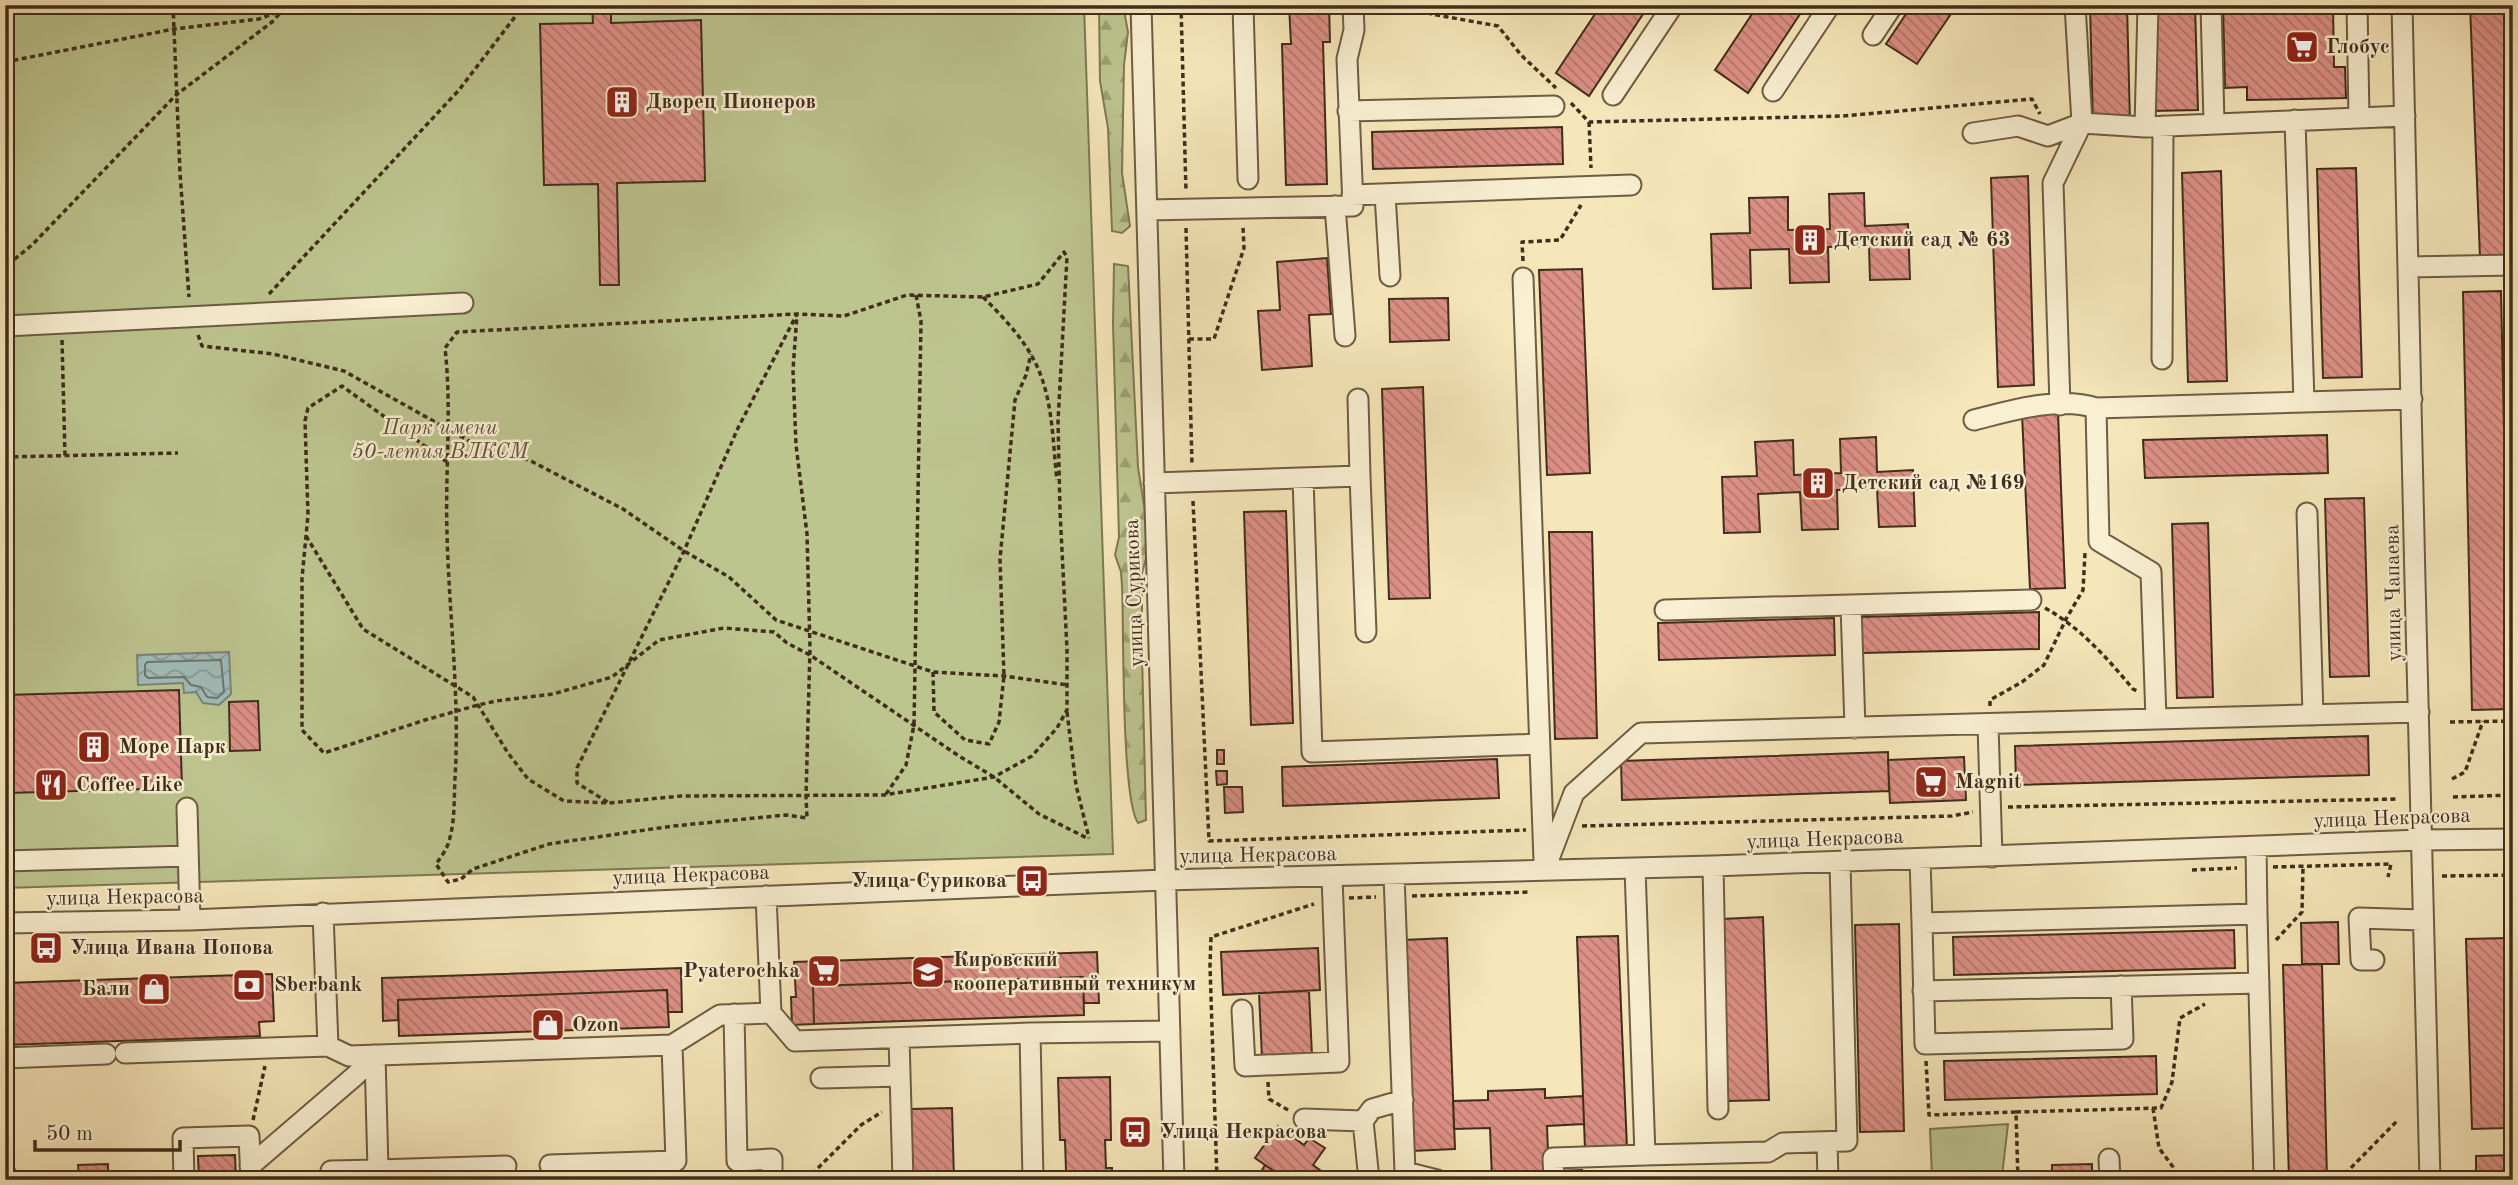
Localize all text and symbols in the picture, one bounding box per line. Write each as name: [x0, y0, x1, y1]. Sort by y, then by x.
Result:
supermarket icon: Глобус: [2283, 28, 2321, 66]
place label: Глобус: [2326, 37, 2390, 58]
building icon: Дворец Пионеров: [603, 83, 641, 121]
place label: Дворец Пионеров: [646, 92, 816, 113]
building icon: Детский сад № 63: [1791, 221, 1829, 259]
place label: Детский сад № 63: [1834, 230, 2010, 251]
park label: Парк имени 50-летия ВЛКСМ: [352, 418, 530, 463]
building icon: Детский сад №169: [1799, 464, 1837, 502]
place label: Детский сад №169: [1842, 473, 2025, 494]
street label: улица Сурикова: [1122, 518, 1148, 668]
street label: улица Чапаева: [2382, 524, 2406, 662]
building icon: Море Парк: [75, 728, 113, 766]
place label: Море Парк: [119, 737, 226, 758]
supermarket icon: Magnit: [1912, 763, 1950, 801]
restaurant icon: Coffee Like: [32, 766, 70, 804]
place label: Magnit: [1955, 772, 2022, 793]
place label: Coffee Like: [76, 775, 183, 796]
street label: улица Некрасова: [2313, 806, 2471, 832]
street label: улица Некрасова: [1746, 827, 1904, 853]
street label: улица Некрасова: [1179, 844, 1337, 868]
bus stop icon: Улица Сурикова: [1013, 862, 1051, 900]
street label: улица Некрасова: [612, 863, 770, 889]
place label: Улица Сурикова: [851, 871, 1007, 892]
street label: улица Некрасова: [46, 886, 204, 910]
bus stop icon: Улица Ивана Попова: [27, 929, 65, 967]
place label: Улица Ивана Попова: [70, 938, 274, 959]
place label: Кировский кооперативный техникум: [953, 950, 1196, 995]
supermarket icon: Pyaterochka: [805, 952, 843, 990]
school or university icon: Кировский кооперативный техникум: [909, 953, 947, 991]
place label: Pyaterochka: [683, 961, 800, 982]
bank icon: Sberbank: [230, 966, 268, 1004]
shop icon: Бали: [135, 970, 173, 1008]
place label: Sberbank: [274, 975, 363, 996]
place label: Бали: [81, 979, 130, 1000]
shop icon: Ozon: [529, 1006, 567, 1044]
place label: Ozon: [572, 1015, 619, 1036]
scale bar: [35, 1108, 180, 1152]
bus stop icon: Улица Некрасова: [1116, 1113, 1154, 1151]
place label: Улица Некрасова: [1160, 1122, 1327, 1143]
text: 50 m: [46, 1124, 93, 1145]

